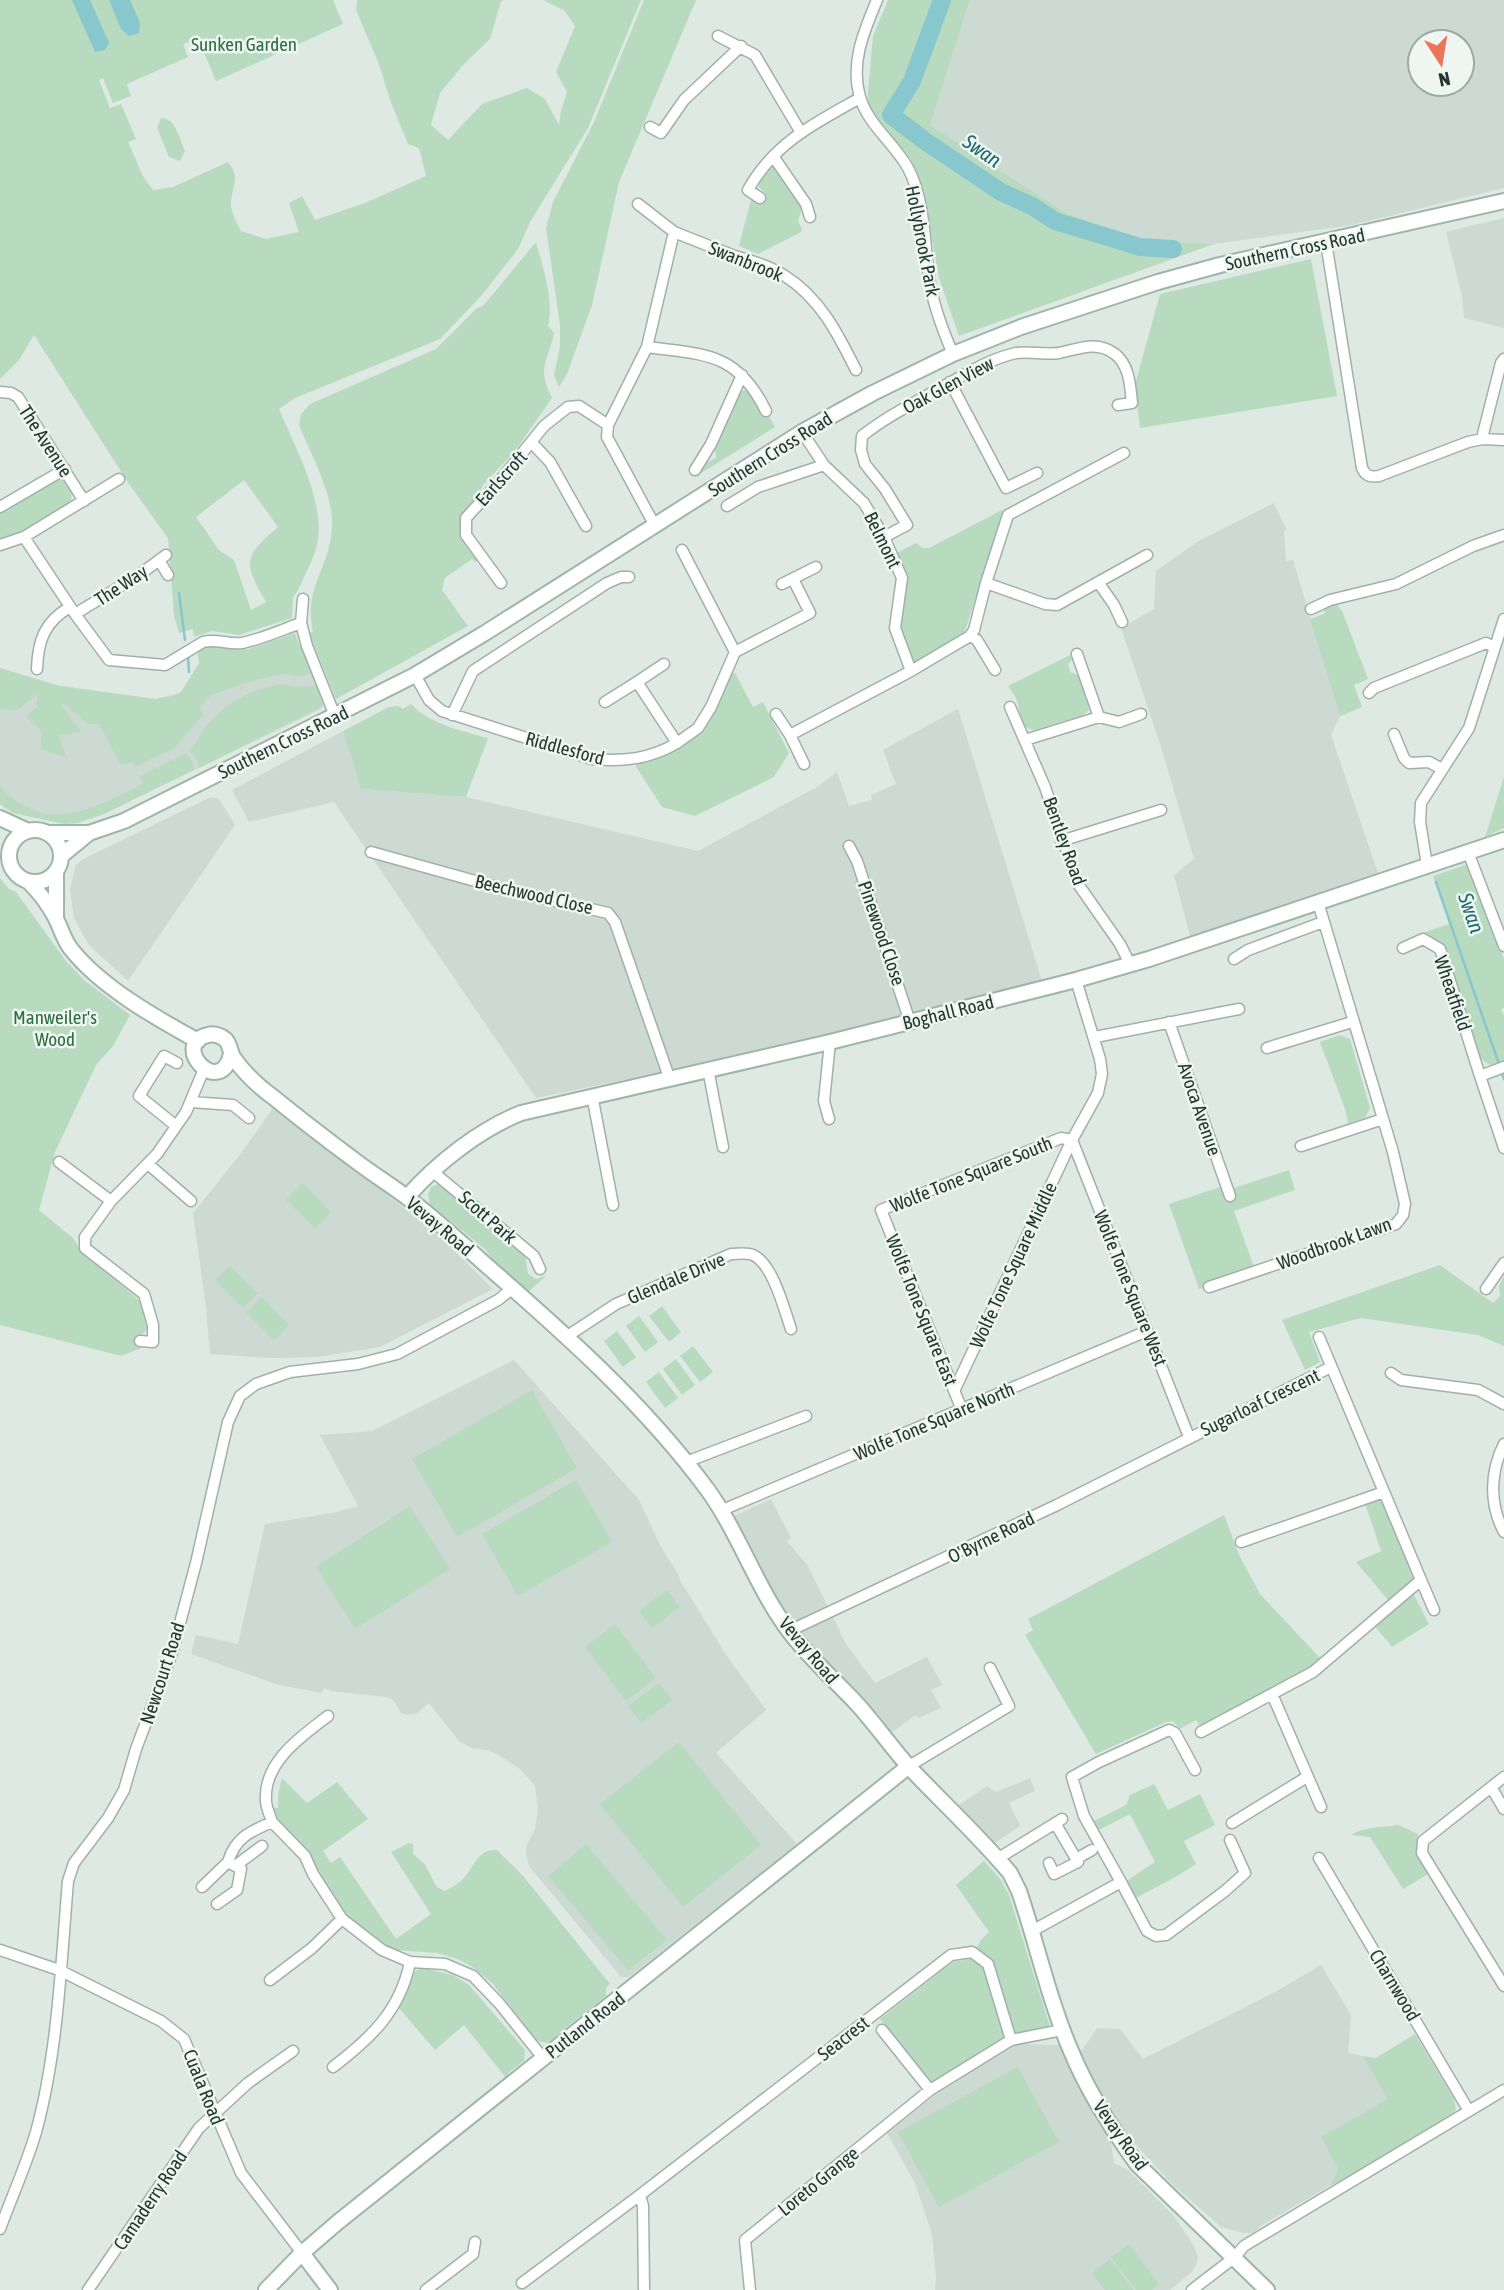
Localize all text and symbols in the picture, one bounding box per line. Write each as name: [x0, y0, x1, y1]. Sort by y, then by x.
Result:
north arrow: [1406, 28, 1476, 98]
park label: Sunken Garden: [191, 33, 297, 55]
text: N: [1437, 68, 1452, 92]
water label: Swan: [958, 128, 1006, 172]
street label: Hollybrook Park: [901, 184, 945, 299]
street label: Southern Cross Road: [1223, 223, 1367, 275]
street label: Swanbrook: [706, 236, 787, 286]
street label: Oak Glen View: [899, 352, 998, 418]
street label: The Avenue: [15, 401, 77, 481]
street label: Southern Cross Road: [704, 407, 836, 501]
street label: Earlscroft: [471, 446, 531, 510]
street label: Belmont: [860, 508, 906, 572]
street label: The Way: [91, 560, 152, 610]
street label: Southern Cross Road: [214, 701, 352, 783]
street label: Riddlesford: [523, 727, 607, 769]
street label: Bentley Road: [1039, 794, 1091, 888]
street label: Beechwood Close: [473, 870, 595, 918]
street label: Pinewood Close: [854, 878, 910, 988]
water label: Swan: [1454, 888, 1490, 936]
street label: Wheatfield: [1430, 953, 1476, 1033]
street label: Boghall Road: [900, 990, 996, 1034]
park label: Manweiler's Wood: [13, 1006, 97, 1050]
street label: Avoca Avenue: [1174, 1060, 1226, 1158]
street label: Wolfe Tone Square South: [887, 1131, 1055, 1217]
street label: Wolfe Tone Square Middle: [965, 1178, 1061, 1352]
street label: Scott Park: [455, 1186, 522, 1248]
street label: Vevay Road: [402, 1192, 478, 1260]
street label: Wolfe Tone Square West: [1090, 1207, 1172, 1369]
street label: Woodbrook Lawn: [1274, 1212, 1394, 1274]
street label: Wolfe Tone Square East: [882, 1231, 962, 1389]
street label: Glendale Drive: [624, 1248, 728, 1308]
street label: Sugarloaf Crescent: [1197, 1364, 1323, 1440]
street label: Wolfe Tone Square North: [850, 1377, 1018, 1465]
street label: O'Byrne Road: [944, 1507, 1038, 1567]
street label: Vevay Road: [775, 1612, 843, 1688]
street label: Newcourt Road: [135, 1619, 189, 1727]
street label: Charnwood: [1365, 1945, 1425, 2025]
street label: Putland Road: [541, 1987, 629, 2063]
street label: Seacrest: [813, 2011, 873, 2065]
street label: Cuala Road: [179, 2046, 229, 2128]
street label: Vevay Road: [1089, 2096, 1153, 2174]
street label: Loreto Grange: [773, 2142, 863, 2220]
street label: Camaderry Road: [109, 2146, 191, 2254]

